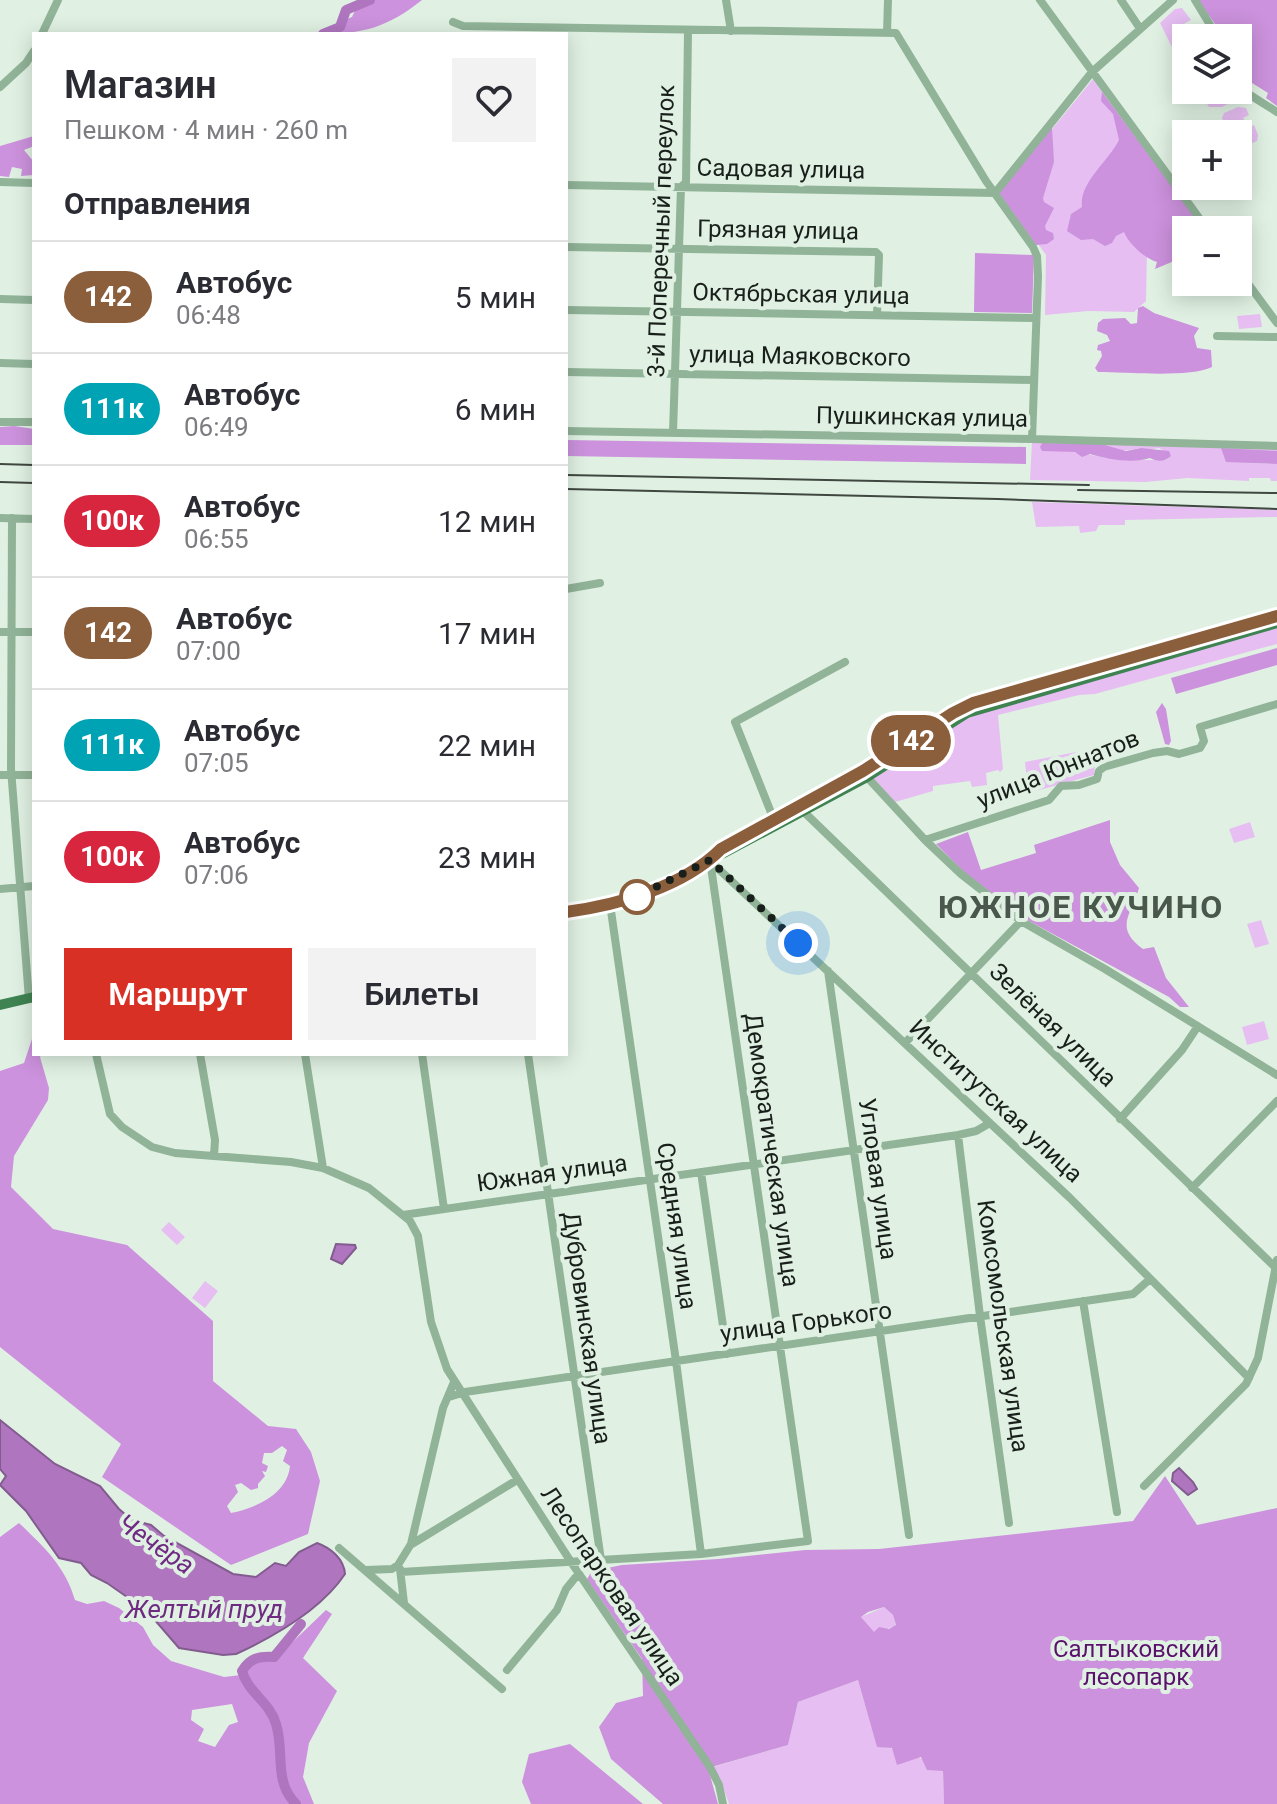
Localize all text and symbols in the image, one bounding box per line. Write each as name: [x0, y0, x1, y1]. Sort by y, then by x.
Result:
map controls: [1172, 24, 1252, 296]
button: layers: [1172, 24, 1252, 104]
button: heart: [452, 58, 536, 142]
text: Магазин: [64, 63, 217, 107]
street label: 3-й Поперечный переулок: [642, 84, 680, 378]
text: Пешком · 4 мин · 260 m: [64, 115, 348, 145]
button: +: [1172, 120, 1252, 200]
street label: Садовая улица: [696, 154, 866, 184]
text: Отправления: [64, 186, 251, 221]
street label: Грязная улица: [697, 215, 859, 245]
button: −: [1172, 216, 1252, 296]
text: Автобус: [176, 265, 292, 300]
street label: Октябрьская улица: [692, 278, 910, 310]
text: 142: [84, 280, 132, 313]
text: 5 мин: [455, 280, 536, 315]
text: 06:48: [176, 300, 241, 330]
street label: улица Маяковского: [689, 340, 911, 372]
text: Автобус: [184, 377, 300, 412]
text: 111к: [80, 392, 144, 425]
text: 6 мин: [455, 392, 536, 427]
street label: Пушкинская улица: [816, 401, 1028, 433]
text: 06:49: [184, 412, 249, 442]
text: Автобус: [184, 489, 300, 524]
text: 100к: [80, 504, 144, 537]
text: 12 мин: [438, 504, 536, 539]
text: 06:55: [184, 524, 249, 554]
text: Автобус: [176, 601, 292, 636]
text: 142: [84, 616, 132, 649]
text: 17 мин: [438, 616, 536, 651]
text: 07:00: [176, 636, 241, 666]
text: Автобус: [184, 713, 300, 748]
line badge: 142: [865, 715, 957, 767]
text: 142: [887, 724, 935, 757]
street label: улица Юннатов: [973, 724, 1143, 814]
text: 111к: [80, 728, 144, 761]
text: 22 мин: [438, 728, 536, 763]
text: 07:05: [184, 748, 249, 778]
text: Автобус: [184, 825, 300, 860]
text: 100к: [80, 840, 144, 873]
text: 23 мин: [438, 840, 536, 875]
text: 07:06: [184, 860, 249, 890]
unlabelled marker: [620, 880, 654, 914]
district label: ЮЖНОЕ КУЧИНО: [938, 888, 1224, 926]
your location: [778, 923, 818, 963]
button: Маршрут: [64, 948, 292, 1040]
button: Билеты: [308, 948, 536, 1040]
street label: Зелёная улица: [984, 957, 1122, 1093]
street label: Демократическая улица: [739, 1011, 805, 1289]
street label: Институтская улица: [904, 1014, 1088, 1188]
street label: Угловая улица: [853, 1096, 903, 1262]
street label: Средняя улица: [651, 1141, 703, 1311]
street label: Южная улица: [475, 1149, 629, 1197]
street label: Комсомольская улица: [971, 1198, 1035, 1454]
street label: Дубровинская улица: [557, 1210, 617, 1446]
street label: улица Горького: [718, 1296, 894, 1348]
street label: Лесопарковая улица: [535, 1481, 689, 1691]
water label: Чечёра: [112, 1508, 200, 1580]
water label: Желтый пруд: [123, 1594, 283, 1624]
park label: Салтыковский лесопарк: [1053, 1635, 1219, 1691]

